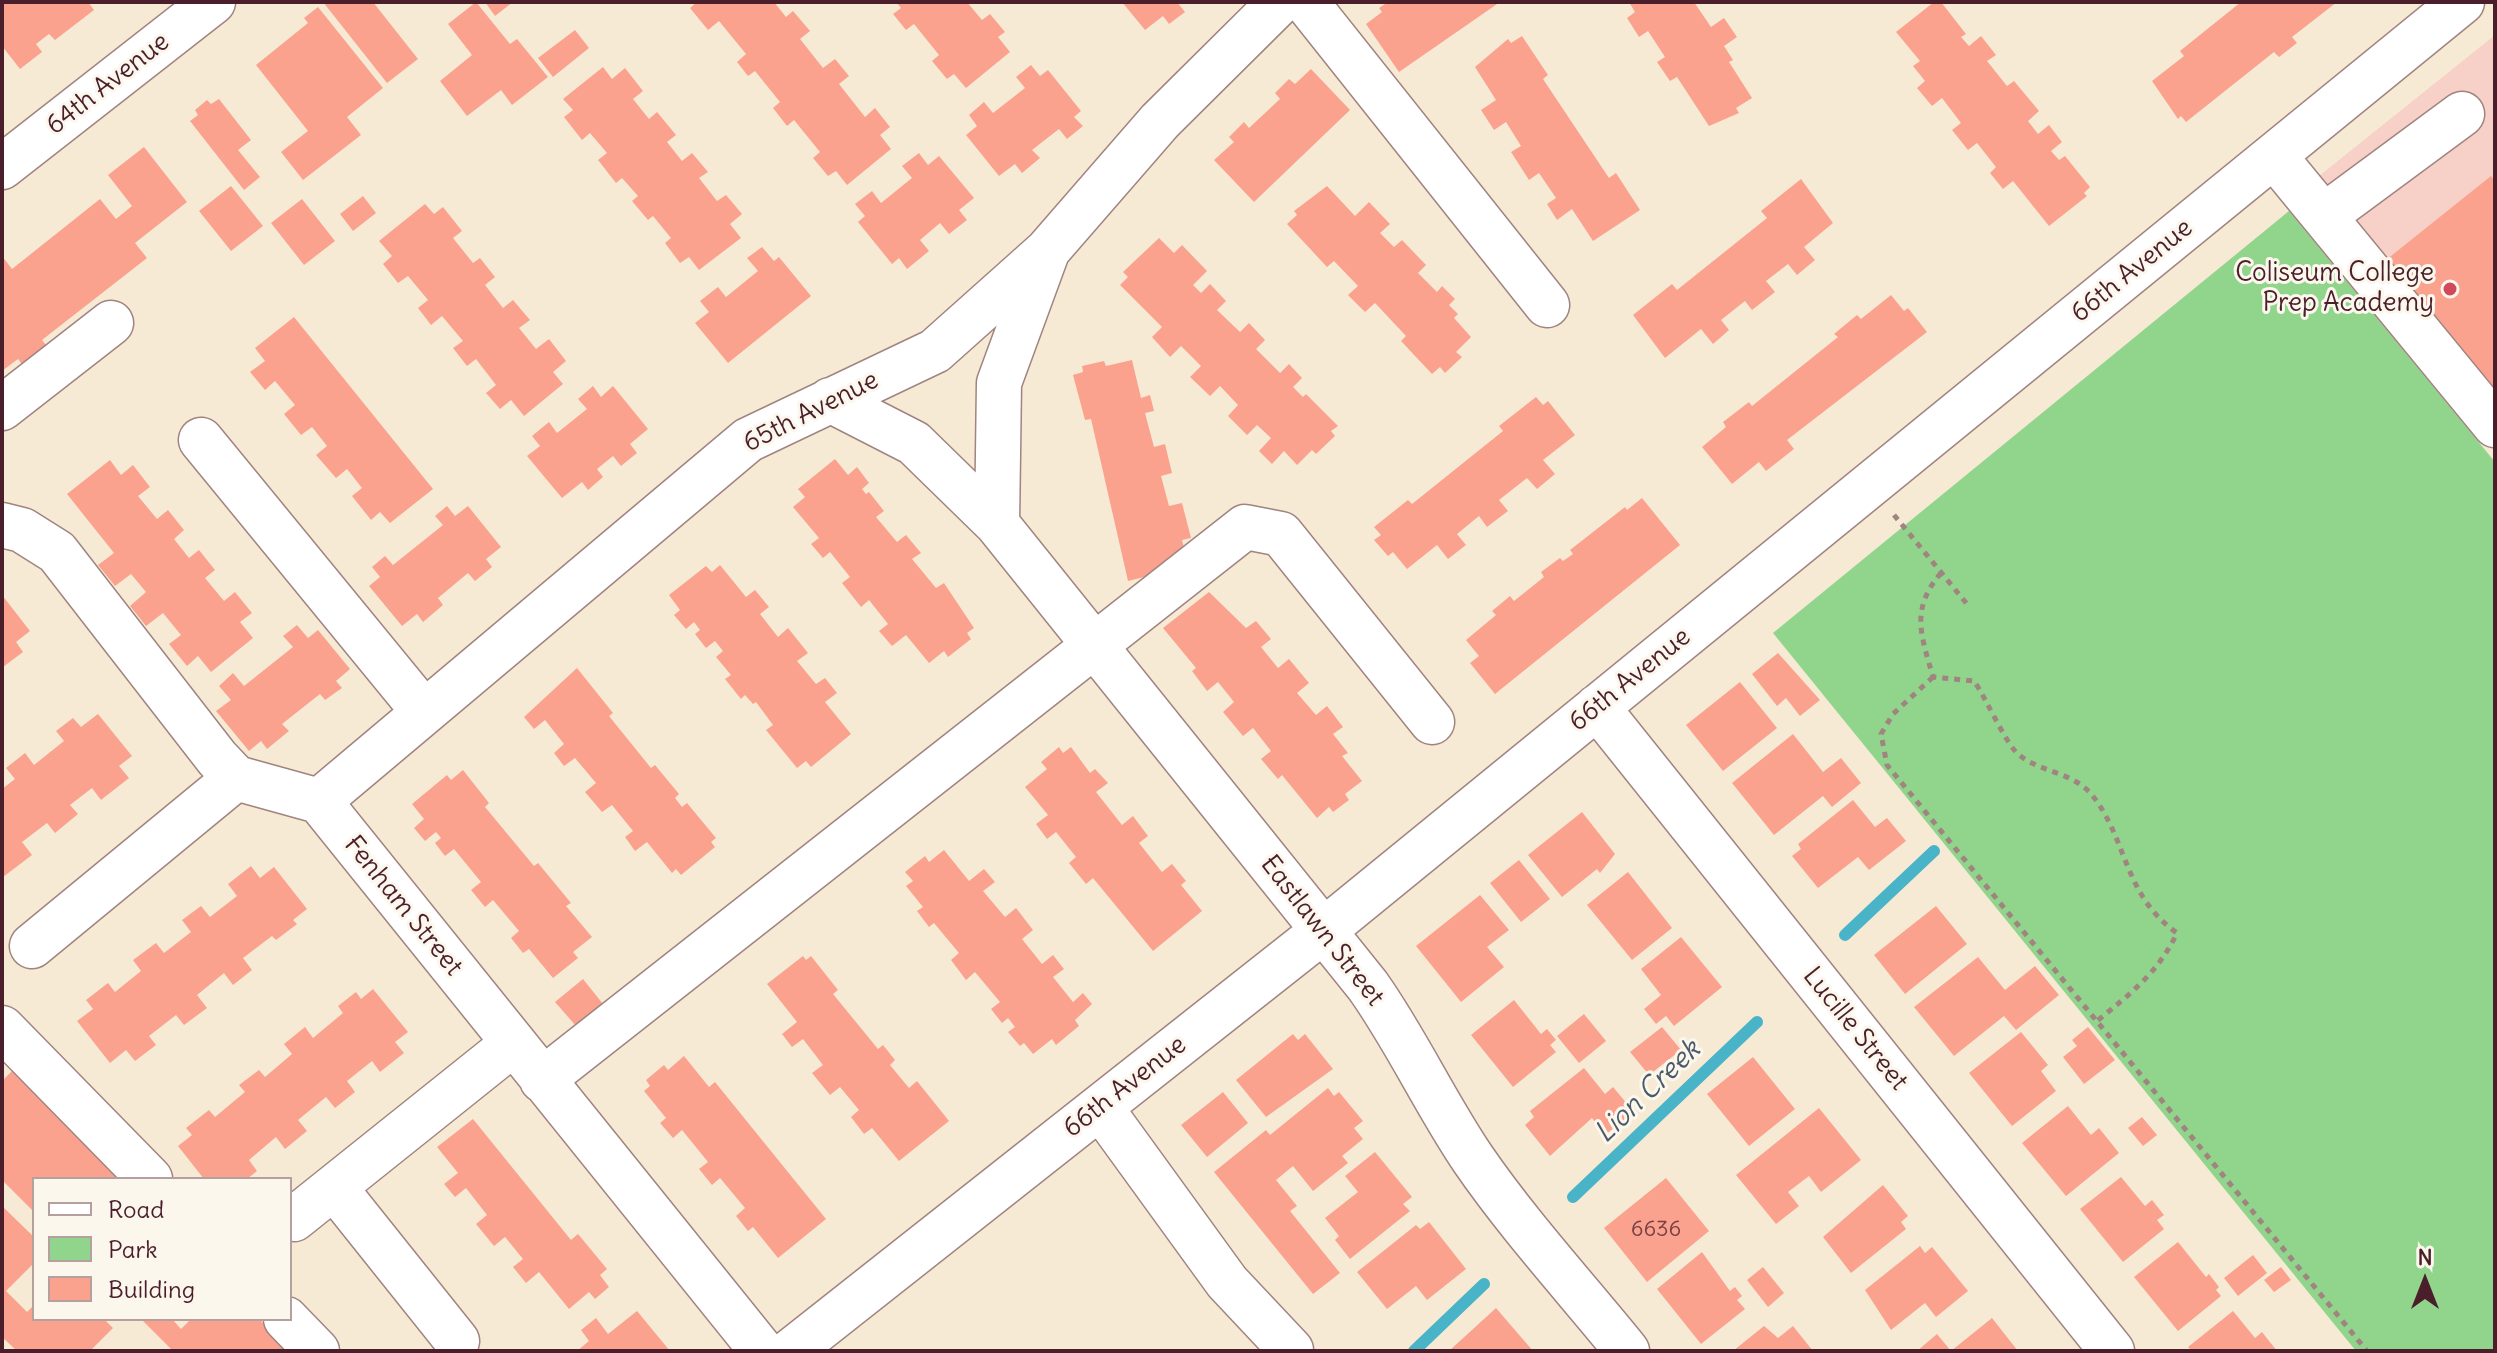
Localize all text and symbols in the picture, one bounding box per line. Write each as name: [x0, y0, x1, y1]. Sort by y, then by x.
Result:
street label: 64th Avenue: [40, 26, 176, 142]
street label: 66th Avenue: [2065, 213, 2199, 329]
place label: Coliseum College Prep Academy: [2235, 258, 2434, 320]
marker: Coliseum College Prep Academy: [2441, 280, 2459, 298]
street label: 65th Avenue: [738, 365, 884, 459]
street label: 66th Avenue: [1563, 622, 1697, 738]
street label: Fenham Street: [337, 830, 469, 982]
street label: Eastlawn Street: [1254, 850, 1390, 1012]
street label: Lucille Street: [1796, 961, 1914, 1097]
street label: 66th Avenue: [1057, 1029, 1193, 1145]
water label: Lion Creek: [1588, 1034, 1708, 1150]
legend: [32, 1177, 292, 1321]
text: Road: [108, 1194, 164, 1224]
house number: 6636: [1631, 1217, 1681, 1243]
text: Park: [108, 1234, 158, 1264]
north arrow: [2385, 1241, 2465, 1321]
text: N: [2417, 1243, 2433, 1271]
text: Building: [108, 1274, 195, 1304]

